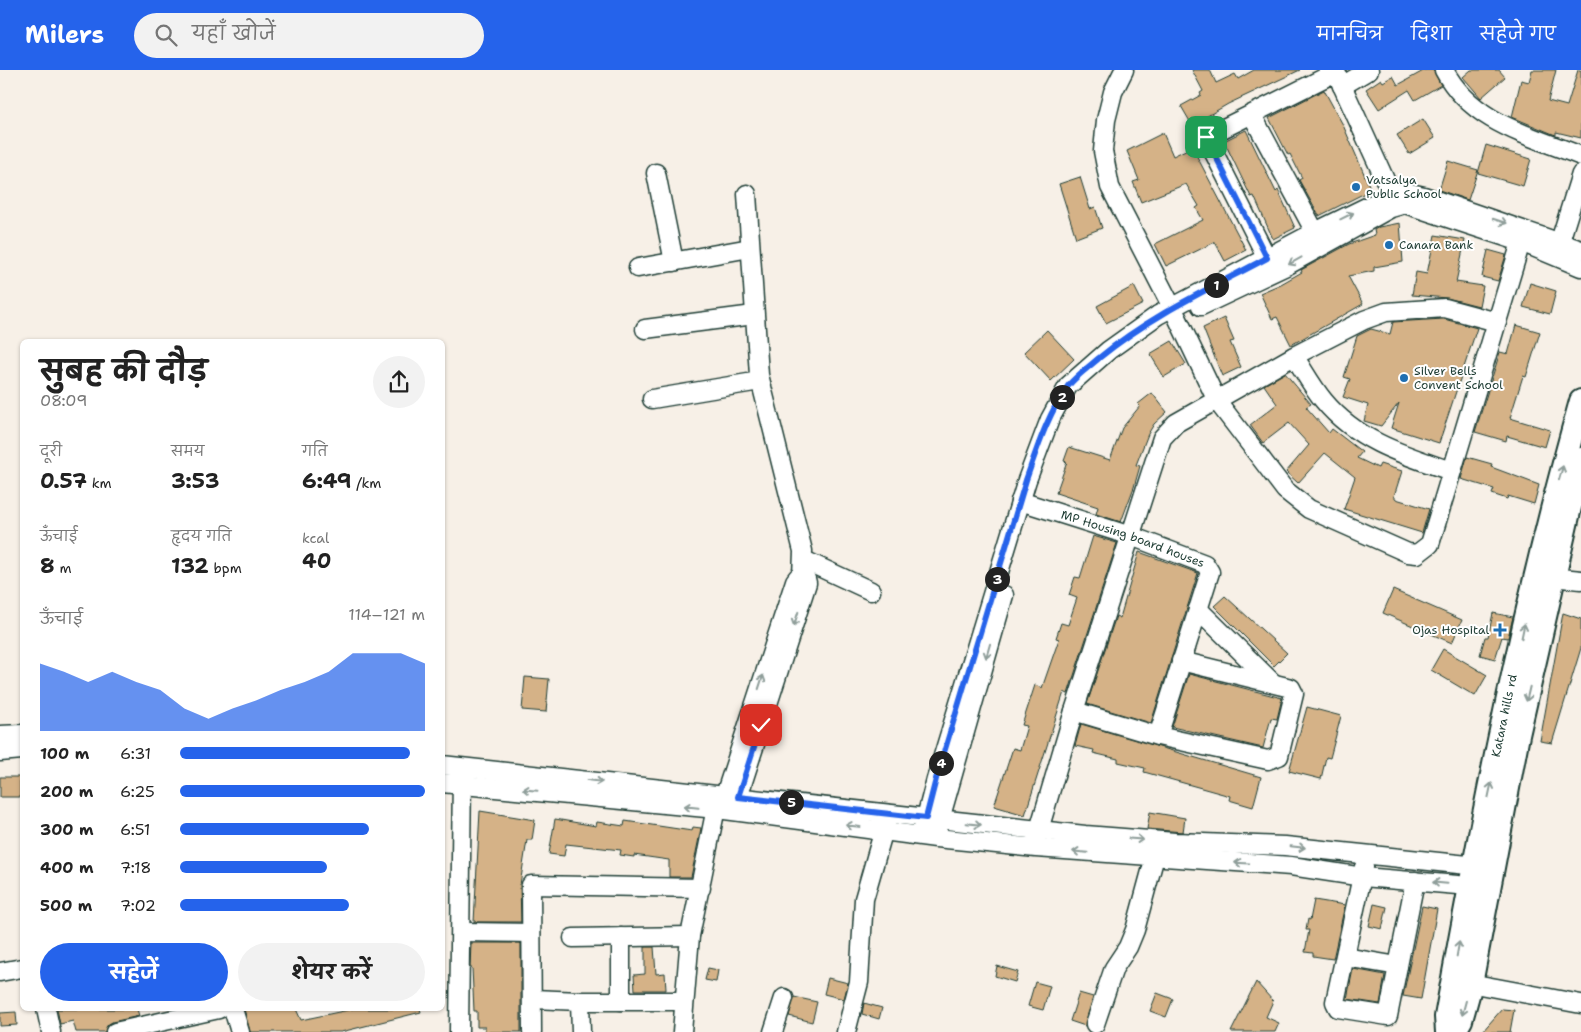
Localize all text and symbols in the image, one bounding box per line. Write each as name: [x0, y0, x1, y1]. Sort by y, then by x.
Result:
search box: [134, 13, 484, 58]
text: Milers: [25, 19, 104, 51]
icon: search: [152, 21, 180, 49]
text: यहाँ खोजें: [192, 21, 275, 46]
text: मानचित्र: [1317, 22, 1383, 46]
text: दिशा: [1411, 22, 1452, 46]
text: सहेजे गए: [1480, 22, 1556, 46]
pin: [1185, 116, 1227, 158]
icon: arrive: [1192, 123, 1220, 151]
place label: Vatsalya Public School: [1366, 172, 1442, 202]
marker: Vatsalya Public School: [1350, 181, 1362, 193]
one-way arrow: [1339, 211, 1354, 220]
one-way arrow: [1491, 216, 1507, 226]
place label: Canara Bank: [1399, 237, 1473, 253]
marker: Canara Bank: [1383, 239, 1395, 251]
one-way arrow: [1287, 256, 1302, 266]
pin: 1: [1204, 272, 1228, 298]
text: 1: [1213, 276, 1220, 294]
text: सुबह की दौड़: [40, 352, 207, 390]
button: share: [373, 356, 425, 408]
place label: Silver Bells Convent School: [1414, 363, 1503, 393]
marker: Silver Bells Convent School: [1398, 372, 1410, 384]
pin: 2: [1050, 384, 1074, 410]
text: 2: [1058, 388, 1067, 406]
text: 08:09: [40, 390, 87, 411]
text: दूरी: [40, 442, 62, 460]
text: समय: [171, 442, 204, 460]
text: गति: [302, 442, 327, 460]
one-way arrow: [1556, 465, 1566, 481]
text: 0.57: [40, 467, 87, 495]
text: 3:53: [171, 467, 219, 495]
text: 6:49: [302, 467, 352, 495]
text: km: [87, 474, 112, 492]
text: /km: [352, 474, 381, 492]
street label: MP Housing board houses: [1059, 506, 1207, 571]
text: ऊँचाई: [40, 527, 78, 545]
text: हृदय गति: [171, 527, 232, 545]
text: kcal: [302, 529, 329, 547]
text: 40: [302, 547, 331, 575]
text: 8: [40, 552, 55, 580]
text: 132: [171, 552, 209, 580]
text: m: [55, 559, 72, 577]
text: bpm: [209, 559, 242, 577]
pin: 3: [984, 566, 1010, 592]
text: 3: [993, 570, 1002, 588]
text: 114–121 m: [348, 604, 425, 625]
text: ऊँचाई: [40, 608, 83, 629]
one-way arrow: [790, 610, 800, 626]
place label: Ojas Hospital: [1412, 622, 1489, 638]
marker: Ojas Hospital: [1493, 623, 1507, 637]
one-way arrow: [1519, 623, 1528, 639]
one-way arrow: [983, 642, 993, 658]
street label: Katara hills rd: [1488, 672, 1521, 758]
one-way arrow: [757, 675, 767, 691]
one-way arrow: [1523, 686, 1532, 702]
pin: [740, 704, 782, 746]
icon: check: [747, 711, 775, 739]
text: 100 m: [40, 743, 89, 764]
text: 6:31: [120, 743, 151, 764]
pin: 4: [928, 750, 954, 776]
text: 4: [937, 754, 946, 772]
one-way arrow: [587, 776, 603, 786]
text: 200 m: [40, 781, 93, 802]
text: 6:25: [120, 781, 155, 802]
one-way arrow: [1486, 782, 1495, 798]
one-way arrow: [522, 785, 538, 795]
pin: 5: [778, 790, 804, 814]
text: 5: [787, 793, 796, 811]
one-way arrow: [684, 802, 700, 812]
text: 300 m: [40, 819, 94, 840]
text: 6:51: [120, 819, 150, 840]
one-way arrow: [966, 819, 982, 828]
one-way arrow: [845, 821, 861, 831]
one-way arrow: [1128, 835, 1144, 844]
one-way arrow: [1290, 842, 1306, 852]
one-way arrow: [1072, 847, 1088, 857]
text: 400 m: [40, 857, 94, 878]
text: 7:18: [120, 857, 152, 878]
one-way arrow: [1235, 859, 1251, 868]
one-way arrow: [1433, 878, 1449, 887]
text: 500 m: [40, 895, 92, 916]
text: 7:02: [120, 895, 156, 916]
one-way arrow: [1454, 942, 1464, 958]
button: सहेजें: [40, 943, 228, 1001]
button: शेयर करें: [238, 943, 425, 1001]
one-way arrow: [1459, 999, 1469, 1015]

